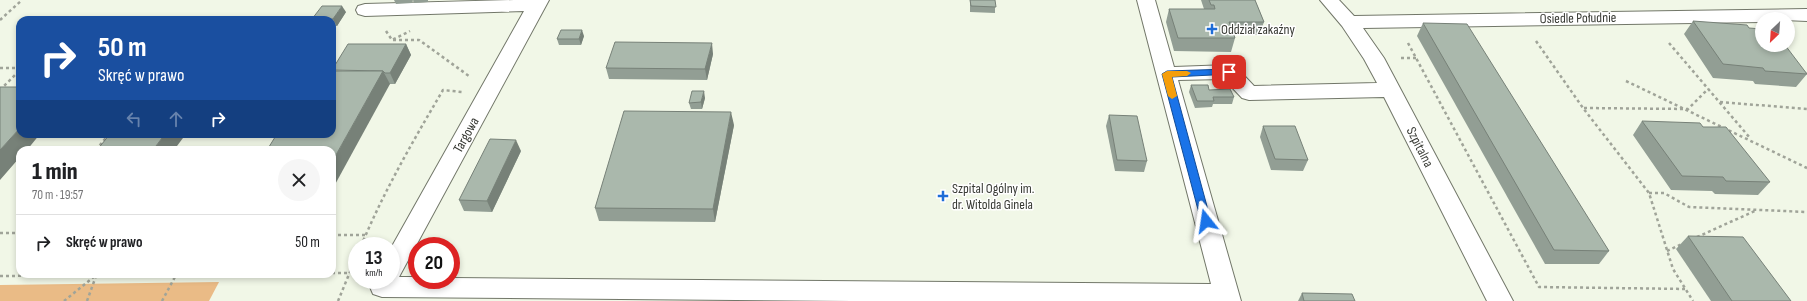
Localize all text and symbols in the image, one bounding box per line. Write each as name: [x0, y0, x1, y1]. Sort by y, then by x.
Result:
street label: Osiedle Południe: [1539, 9, 1617, 27]
north arrow: [1755, 12, 1795, 52]
map controls: [1755, 12, 1795, 52]
place label: Oddział zakaźny: [1221, 21, 1296, 38]
marker: Oddział zakaźny: [1206, 23, 1218, 35]
text: 50 m: [98, 31, 147, 64]
icon: right: [32, 32, 84, 84]
pin: [1212, 55, 1246, 89]
icon: arrive: [1218, 61, 1240, 83]
text: Skręć w prawo: [98, 65, 184, 86]
icon: left: [123, 108, 145, 130]
icon: ahead: [165, 108, 187, 130]
icon: right: [207, 108, 229, 130]
street label: Targowa: [449, 114, 483, 156]
street label: Szpitalna: [1403, 124, 1437, 170]
text: 1 min: [32, 157, 78, 186]
button: close: [278, 159, 320, 201]
place label: Szpital Ogólny im. dr. Witolda Ginela: [952, 180, 1034, 213]
text: 70 m · 19:57: [32, 187, 83, 203]
marker: Szpital Ogólny im. dr. Witolda Ginela: [937, 190, 949, 202]
position arrow: [1185, 200, 1227, 242]
icon: right: [32, 232, 54, 254]
text: Skręć w prawo: [66, 233, 143, 252]
text: 50 m: [295, 233, 320, 252]
speed limit sign: 20: [408, 237, 460, 289]
text: 13: [366, 246, 382, 270]
text: km/h: [365, 267, 383, 279]

